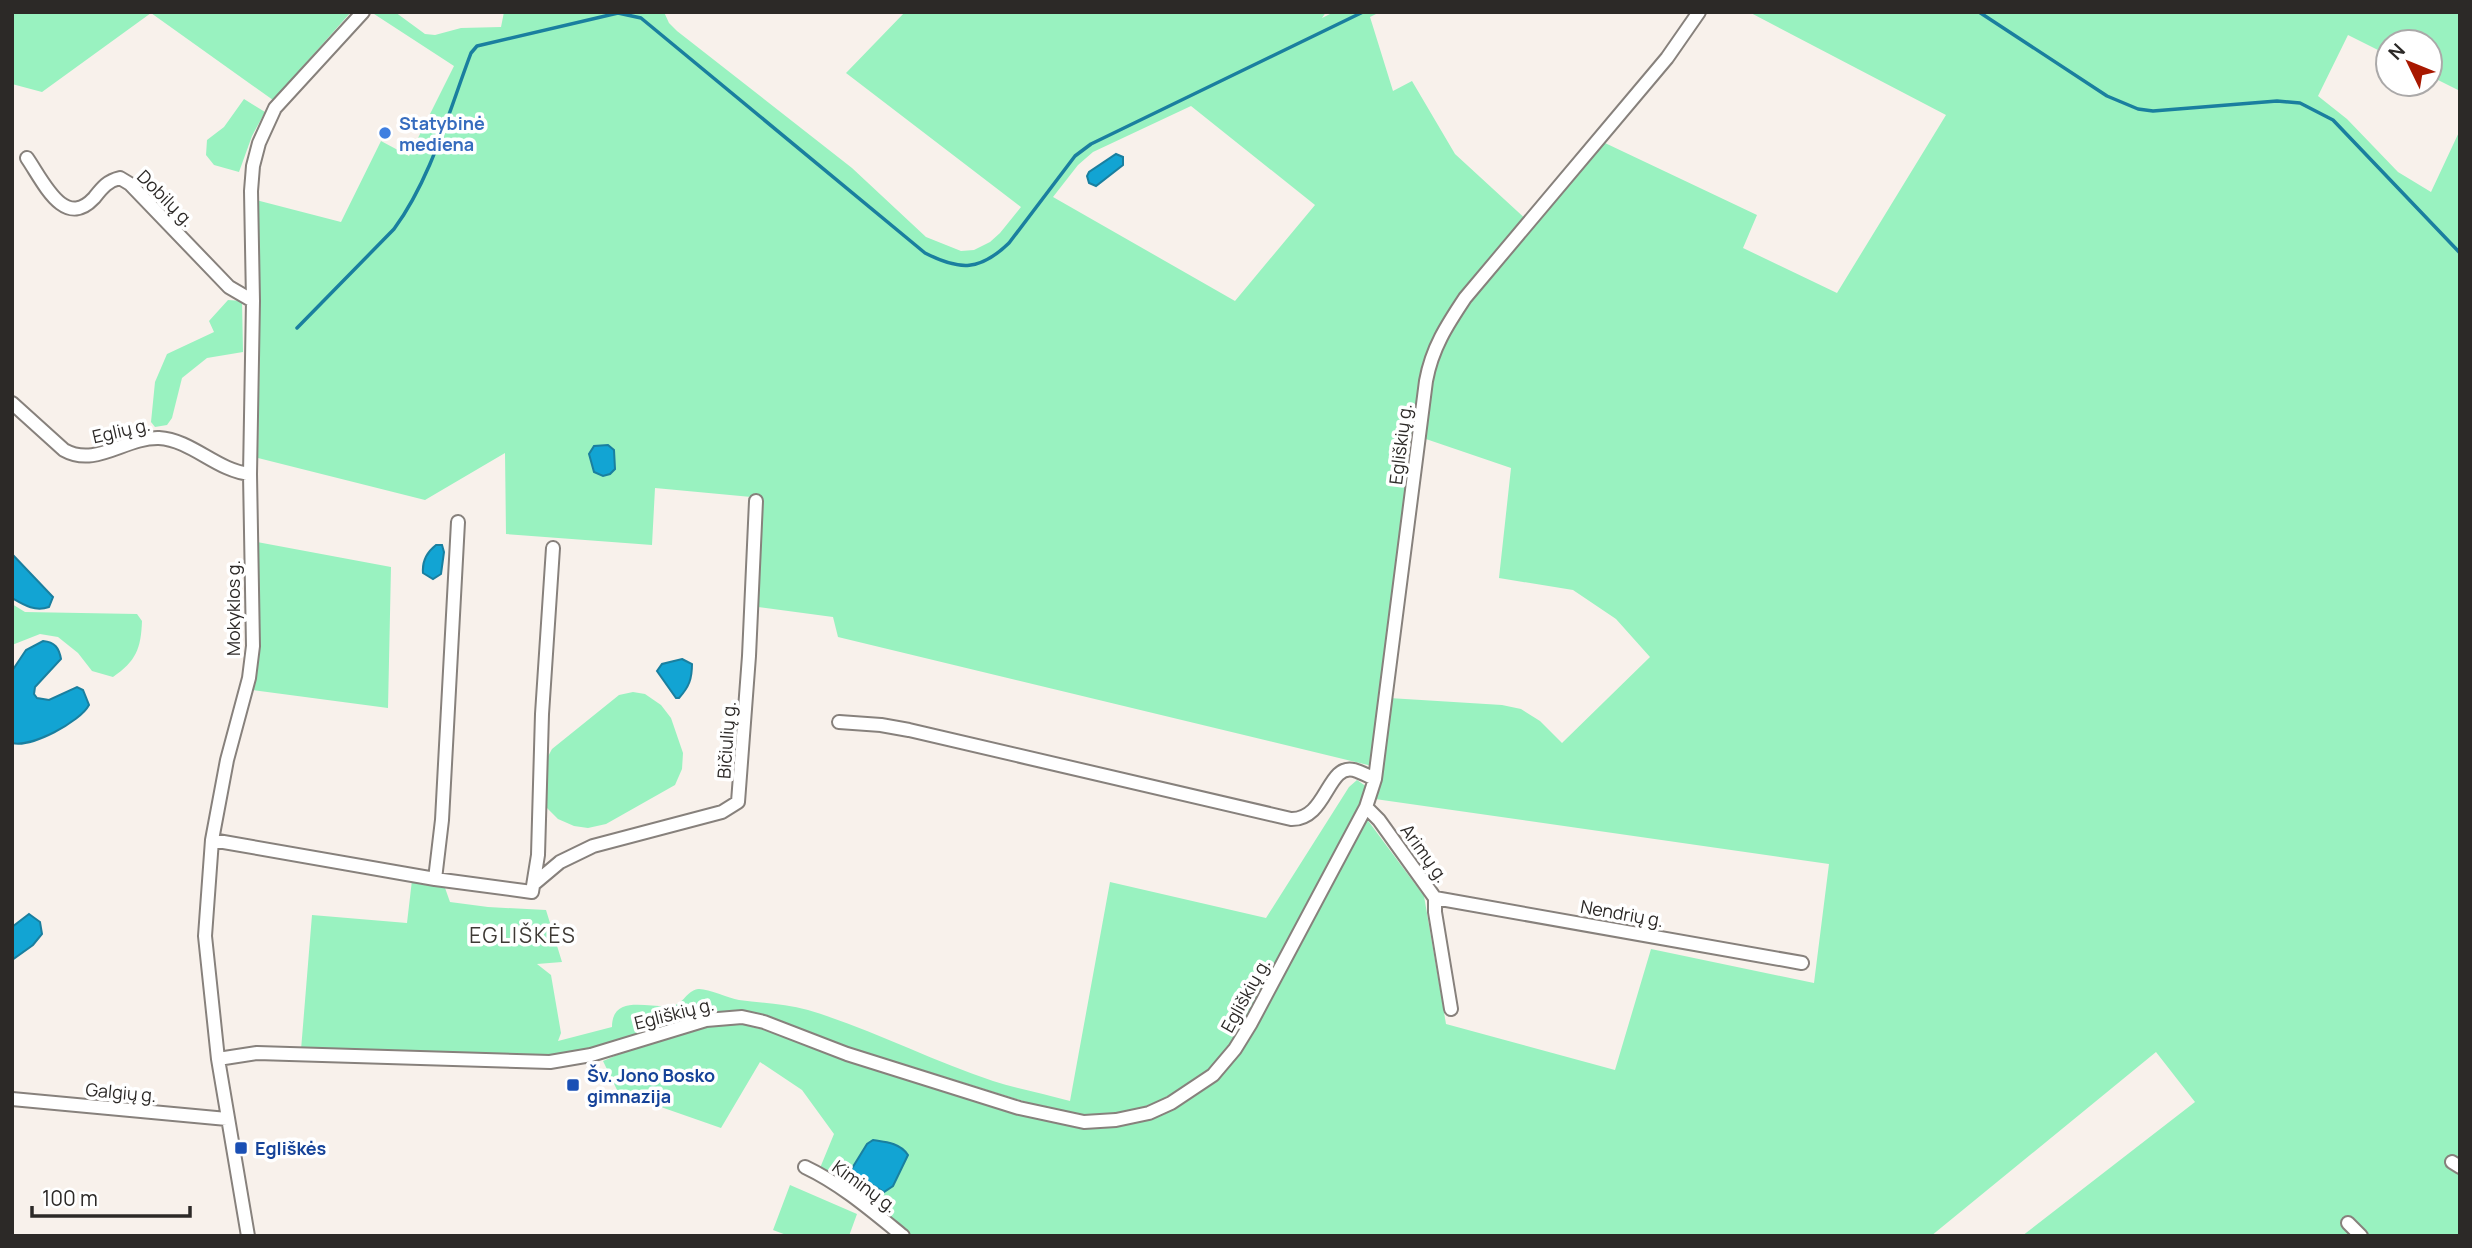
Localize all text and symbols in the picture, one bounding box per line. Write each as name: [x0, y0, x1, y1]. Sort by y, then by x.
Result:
north arrow: [2374, 28, 2444, 98]
text: N: [2382, 38, 2411, 65]
place label: Statybinė mediena: [399, 111, 485, 156]
marker: Statybinė mediena: [377, 125, 393, 141]
street label: Dobilų g.: [132, 164, 200, 232]
street label: Egliškių g.: [1383, 402, 1417, 486]
street label: Eglių g.: [90, 412, 152, 448]
street label: Mokyklos g.: [221, 560, 245, 656]
street label: Bičiulių g.: [711, 700, 741, 780]
street label: Arimų g.: [1396, 819, 1454, 887]
street label: Nendrių g.: [1579, 894, 1665, 932]
district label: EGLIŠKĖS: [469, 921, 577, 949]
street label: Egliškių g.: [1215, 954, 1275, 1036]
street label: Egliškių g.: [632, 992, 716, 1034]
place label: Šv. Jono Bosko gimnazija: [587, 1063, 715, 1108]
street label: Galgių g.: [84, 1077, 158, 1107]
marker: Šv. Jono Bosko gimnazija: [565, 1077, 581, 1093]
place label: Egliškės: [255, 1136, 327, 1160]
marker: Egliškės: [233, 1140, 249, 1156]
street label: Kiminų g.: [828, 1154, 902, 1218]
scale bar: [32, 1174, 189, 1218]
text: 100 m: [42, 1184, 98, 1212]

